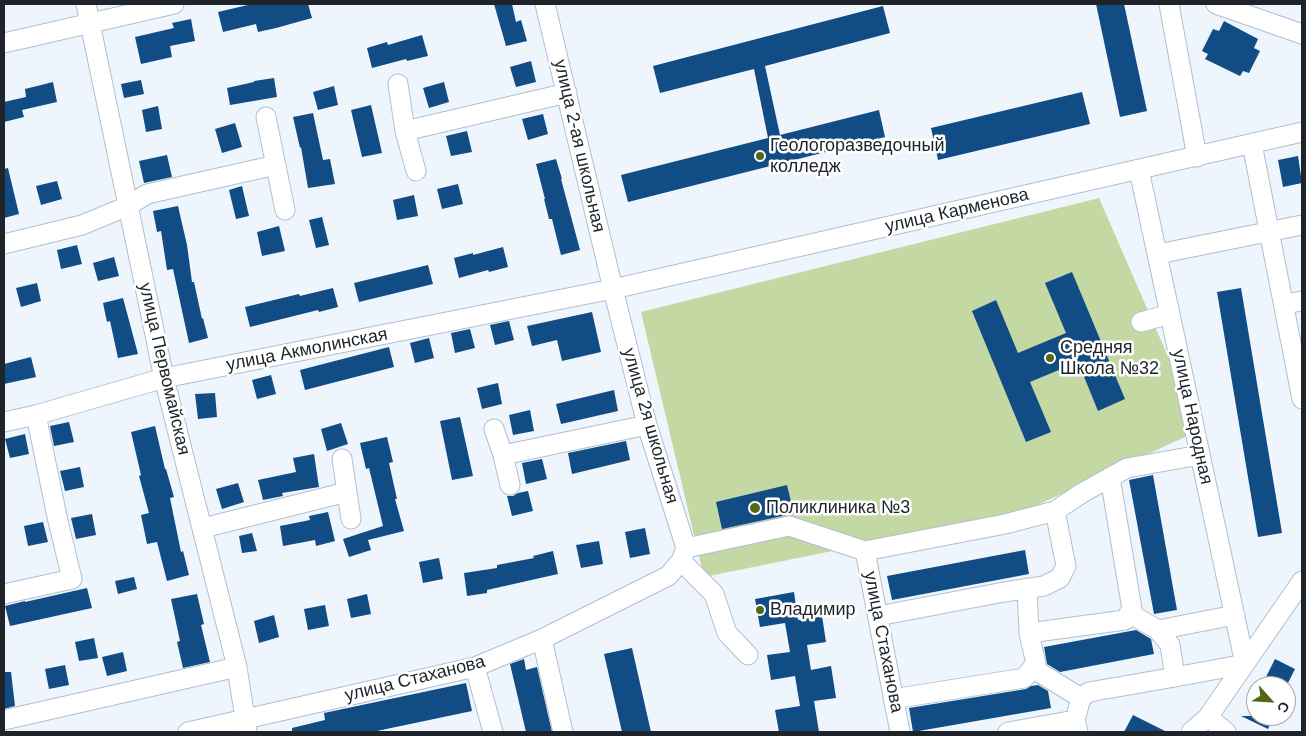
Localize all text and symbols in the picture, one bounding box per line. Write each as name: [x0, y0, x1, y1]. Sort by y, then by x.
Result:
street label: улица 2-ая школьная: [549, 57, 609, 235]
place label: Геологоразведочный колледж: [770, 135, 945, 178]
marker: Геологоразведочный колледж: [754, 150, 766, 162]
street label: улица Карменова: [883, 184, 1031, 238]
street label: улица Первомайская: [134, 281, 194, 457]
street label: улица Акмолинская: [225, 324, 389, 376]
place label: Средняя Школа №32: [1060, 337, 1159, 379]
street label: улица 2я школьная: [617, 346, 683, 506]
street label: улица Народная: [1167, 348, 1217, 486]
marker: Средняя Школа №32: [1044, 352, 1056, 364]
place label: Поликлиника №3: [766, 497, 910, 519]
marker: Поликлиника №3: [748, 501, 762, 515]
street label: улица Стаханова: [859, 569, 907, 715]
place label: Владимир: [770, 599, 856, 621]
marker: Владимир: [754, 604, 766, 616]
street label: улица Стаханова: [343, 651, 487, 707]
north arrow: [1246, 676, 1296, 726]
text: С: [1274, 699, 1293, 715]

